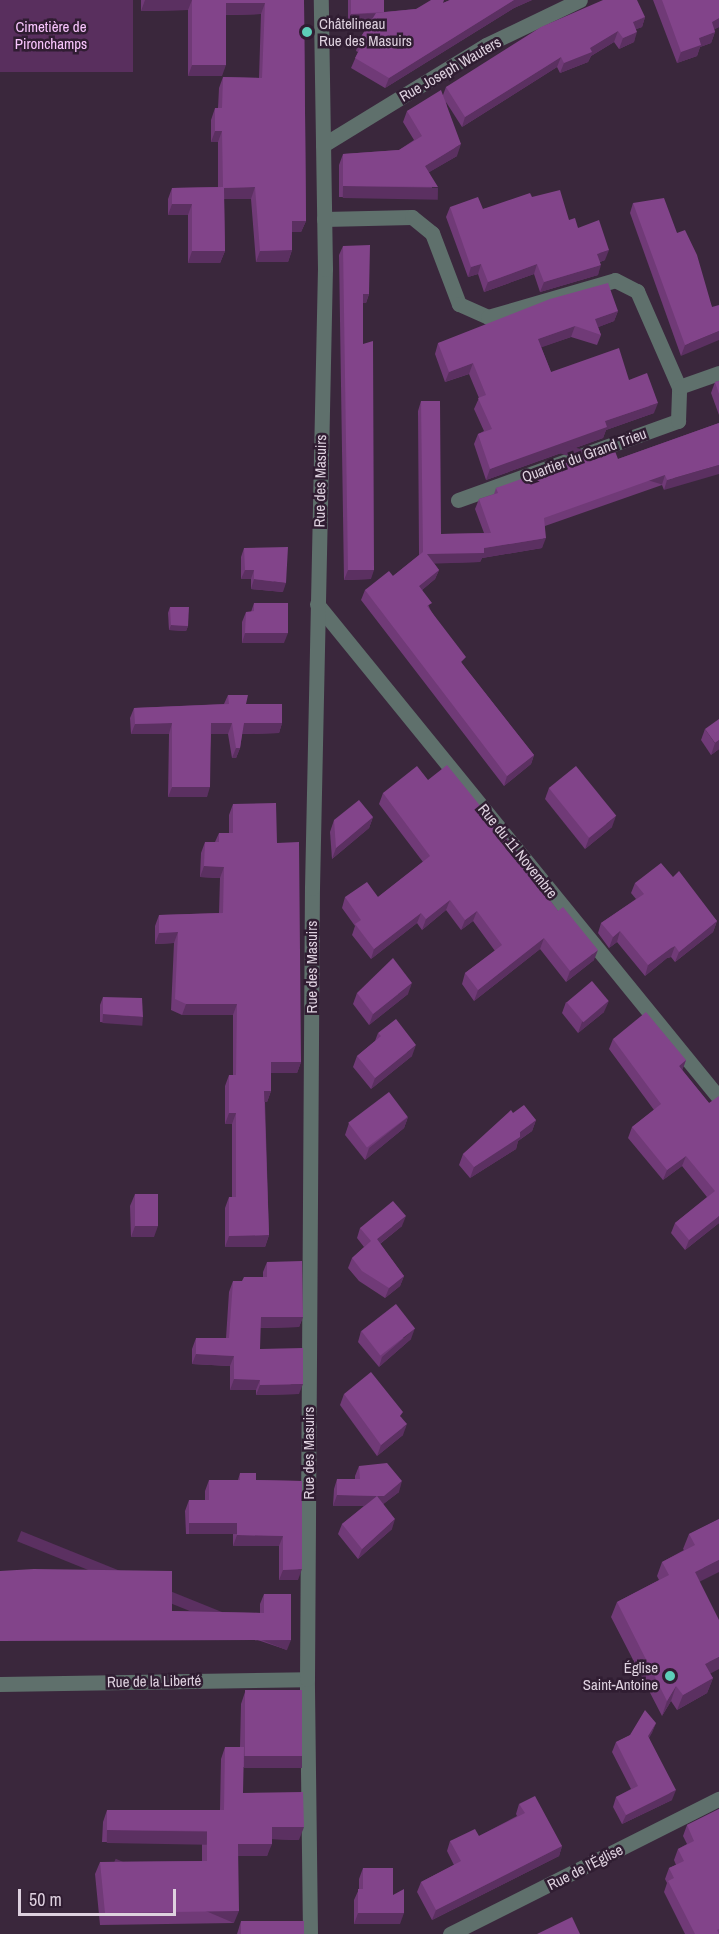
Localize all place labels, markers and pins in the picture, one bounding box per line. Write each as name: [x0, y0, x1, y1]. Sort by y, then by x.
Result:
place label: Châtelineau Rue des Masuirs: [319, 14, 412, 49]
marker: Châtelineau Rue des Masuirs: [300, 25, 314, 39]
place label: Église Saint-Antoine: [583, 1658, 658, 1693]
marker: Église Saint-Antoine: [663, 1669, 677, 1683]

